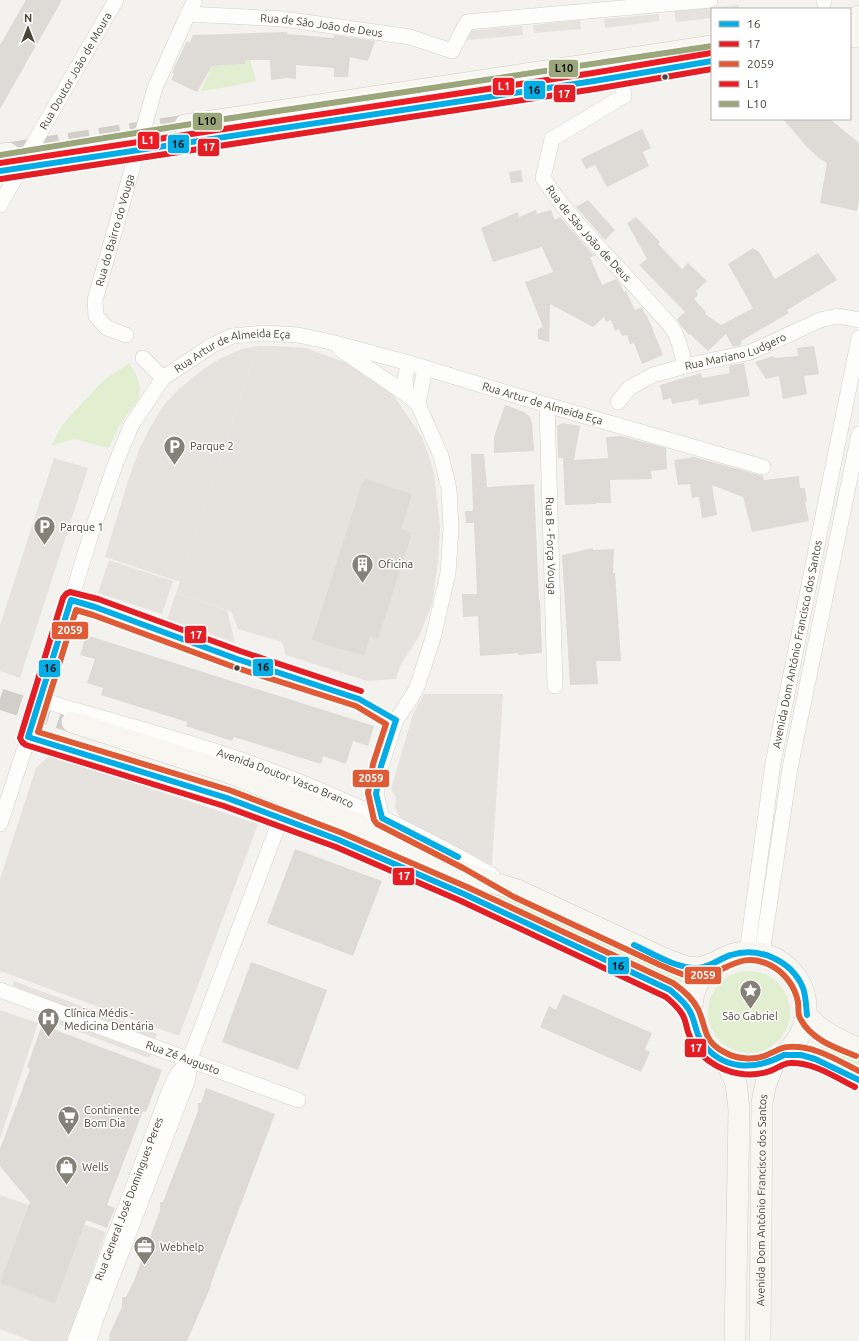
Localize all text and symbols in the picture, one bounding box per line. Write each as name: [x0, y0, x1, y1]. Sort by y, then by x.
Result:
north arrow: [8, 8, 48, 48]
legend: [711, 8, 851, 120]
street label: Rua Doutor João de Moura: [37, 10, 114, 131]
text: N: [24, 12, 32, 24]
street label: Rua de São João de Deus: [260, 12, 384, 39]
text: 16: [747, 17, 761, 30]
text: 17: [747, 37, 761, 50]
text: 2059: [747, 57, 774, 70]
line badge: L10: [548, 59, 579, 78]
text: L10: [555, 62, 573, 74]
unlabelled marker: [660, 72, 670, 82]
line badge: L1: [492, 77, 515, 96]
text: L1: [747, 77, 760, 90]
text: L1: [498, 80, 510, 92]
line badge: 16: [523, 80, 546, 100]
text: 16: [528, 84, 540, 96]
line badge: 17: [553, 84, 576, 103]
text: 17: [558, 88, 570, 100]
text: L10: [747, 97, 767, 110]
line badge: L10: [192, 112, 223, 131]
text: L10: [198, 115, 216, 127]
line badge: L1: [137, 131, 160, 150]
text: L1: [142, 134, 154, 146]
line badge: 16: [167, 134, 190, 154]
text: 16: [172, 138, 184, 150]
line badge: 17: [197, 138, 220, 157]
text: 17: [203, 141, 215, 153]
street label: Rua do Bairro do Vouga: [93, 173, 136, 288]
street label: Rua de São João de Deus: [544, 183, 634, 284]
street label: Rua Artur de Almeida Eça: [172, 327, 291, 375]
street label: Rua Mariano Ludgero: [684, 331, 788, 372]
street label: Rua Artur de Almeida Eça: [481, 380, 604, 427]
parking icon: Parque 2: [162, 433, 188, 466]
place label: Parque 2: [190, 440, 234, 452]
street label: Rua B - Força Vouga: [544, 497, 558, 595]
parking icon: Parque 1: [31, 514, 57, 547]
place label: Parque 1: [60, 521, 104, 533]
street label: Avenida Dom António Francisco dos Santos: [770, 539, 824, 749]
building icon: Oficina: [349, 551, 375, 584]
place label: Oficina: [378, 558, 413, 570]
line badge: 2059: [51, 621, 89, 640]
text: 2059: [58, 624, 82, 636]
line badge: 17: [184, 625, 207, 644]
text: 17: [190, 629, 202, 641]
line badge: 16: [252, 658, 274, 677]
line badge: 16: [38, 659, 61, 678]
text: 16: [257, 661, 269, 673]
text: 16: [44, 662, 56, 674]
unlabelled marker: [232, 663, 242, 673]
street label: Avenida Doutor Vasco Branco: [215, 746, 356, 810]
line badge: 2059: [352, 769, 390, 788]
text: 2059: [359, 772, 383, 784]
line badge: 17: [392, 867, 415, 886]
text: 17: [398, 870, 410, 882]
line badge: 16: [607, 956, 630, 975]
text: 16: [612, 960, 624, 972]
line badge: 2059: [684, 966, 722, 985]
text: 2059: [691, 969, 715, 981]
place icon: São Gabriel: [737, 977, 763, 1010]
hospital icon: Clínica Médis - Medicina Dentária: [36, 1006, 62, 1039]
place label: Clínica Médis - Medicina Dentária: [64, 1007, 154, 1032]
place label: São Gabriel: [722, 1010, 778, 1022]
street label: Rua Zé Augusto: [144, 1038, 221, 1077]
line badge: 17: [684, 1038, 707, 1058]
text: 17: [690, 1042, 702, 1054]
street label: Avenida Dom António Francisco dos Santos: [754, 1093, 770, 1306]
supermarket icon: Continente Bom Dia: [56, 1103, 82, 1136]
place label: Continente Bom Dia: [84, 1104, 139, 1129]
street label: Rua General José Domingues Peres: [92, 1115, 165, 1282]
shop icon: Wells: [54, 1154, 80, 1187]
place label: Wells: [82, 1161, 109, 1173]
office icon: Webhelp: [131, 1234, 157, 1267]
place label: Webhelp: [160, 1241, 204, 1253]

